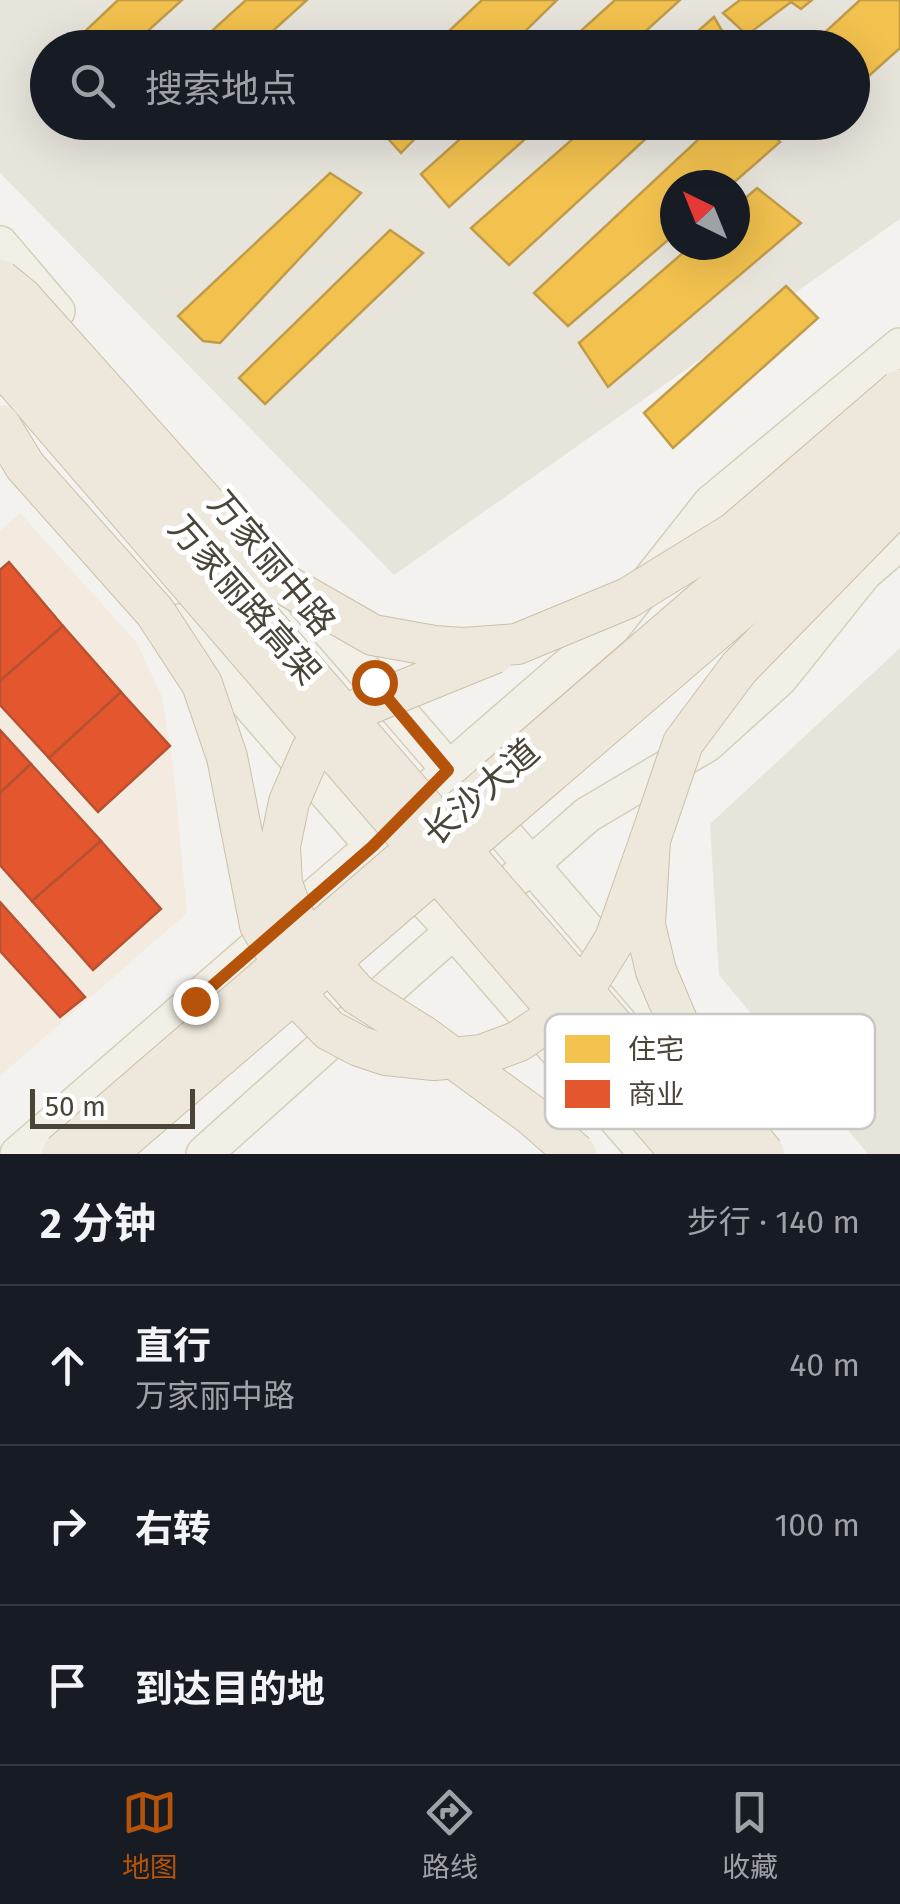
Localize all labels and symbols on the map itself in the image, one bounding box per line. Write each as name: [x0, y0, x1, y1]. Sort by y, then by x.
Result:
north arrow: [660, 170, 750, 260]
street label: 万家丽中路: [200, 482, 344, 644]
street label: 万家丽路高架: [160, 507, 330, 693]
route start: [352, 660, 398, 706]
street label: 长沙大道: [414, 730, 548, 854]
route end: [173, 979, 219, 1025]
legend: [545, 1014, 875, 1129]
text: 住宅: [628, 1033, 684, 1066]
text: 商业: [628, 1078, 684, 1111]
scale bar: [30, 1084, 195, 1128]

